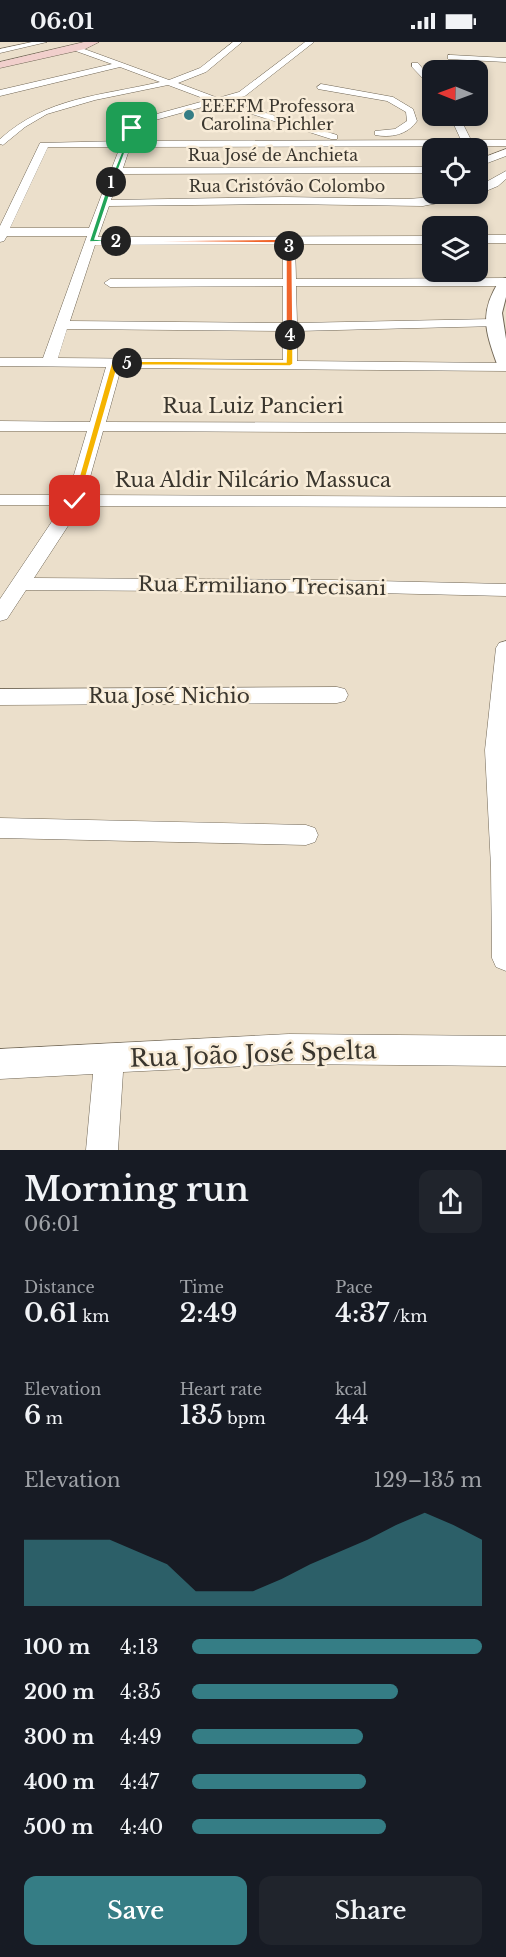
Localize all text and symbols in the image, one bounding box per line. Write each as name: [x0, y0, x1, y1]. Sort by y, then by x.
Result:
text: 06:01: [30, 8, 94, 35]
north arrow: [422, 60, 488, 126]
map controls: [422, 60, 488, 282]
place label: EEEFM Professora Carolina Pichler: [201, 96, 355, 134]
pin: [106, 102, 157, 153]
marker: EEEFM Professora Carolina Pichler: [182, 108, 196, 122]
icon: arrive: [115, 111, 148, 144]
button: locate: [422, 138, 488, 204]
street label: Rua José de Anchieta: [188, 145, 358, 165]
pin: 1: [96, 167, 126, 197]
text: 1: [108, 172, 114, 192]
street label: Rua Cristóvão Colombo: [189, 176, 385, 196]
button: layers: [422, 216, 488, 282]
pin: 2: [101, 226, 131, 256]
text: 2: [111, 231, 121, 251]
pin: 3: [274, 231, 304, 261]
text: 3: [284, 236, 294, 256]
pin: 4: [275, 320, 305, 350]
text: 4: [285, 325, 295, 345]
pin: 5: [112, 348, 142, 378]
text: 5: [122, 353, 132, 373]
street label: Rua Luiz Pancieri: [162, 394, 344, 418]
street label: Rua Aldir Nilcário Massuca: [115, 468, 392, 492]
pin: [49, 475, 100, 526]
icon: check: [58, 484, 91, 517]
street label: Rua Ermiliano Trecisani: [138, 572, 386, 600]
street label: Rua José Nichio: [88, 684, 250, 708]
street label: Rua João José Spelta: [129, 1035, 378, 1073]
text: Morning run: [24, 1169, 249, 1210]
button: share: [419, 1170, 482, 1233]
text: 06:01: [24, 1212, 80, 1236]
text: Distance: [24, 1277, 95, 1297]
text: Time: [180, 1277, 224, 1297]
text: Pace: [335, 1277, 373, 1297]
text: 0.61: [24, 1297, 78, 1329]
text: 2:49: [180, 1297, 238, 1329]
text: 4:37: [335, 1297, 389, 1329]
text: km: [78, 1306, 110, 1326]
text: /km: [389, 1306, 427, 1326]
text: Elevation: [24, 1379, 101, 1399]
text: Heart rate: [180, 1379, 262, 1399]
text: kcal: [335, 1379, 367, 1399]
text: 6: [24, 1399, 41, 1431]
text: 135: [180, 1399, 223, 1431]
text: 44: [335, 1399, 369, 1431]
text: m: [41, 1408, 63, 1428]
text: bpm: [223, 1408, 266, 1428]
text: Elevation: [24, 1468, 121, 1492]
text: 129–135 m: [374, 1468, 482, 1492]
text: 100 m: [24, 1635, 90, 1659]
text: 4:13: [120, 1635, 159, 1659]
text: 200 m: [24, 1680, 95, 1704]
text: 4:35: [120, 1680, 161, 1704]
text: 300 m: [24, 1725, 94, 1749]
text: 4:49: [120, 1725, 162, 1749]
text: 400 m: [24, 1770, 95, 1794]
text: 4:47: [120, 1770, 159, 1794]
text: 500 m: [24, 1815, 94, 1839]
text: 4:40: [120, 1815, 163, 1839]
button: Save: [24, 1876, 247, 1945]
button: Share: [259, 1876, 482, 1945]

